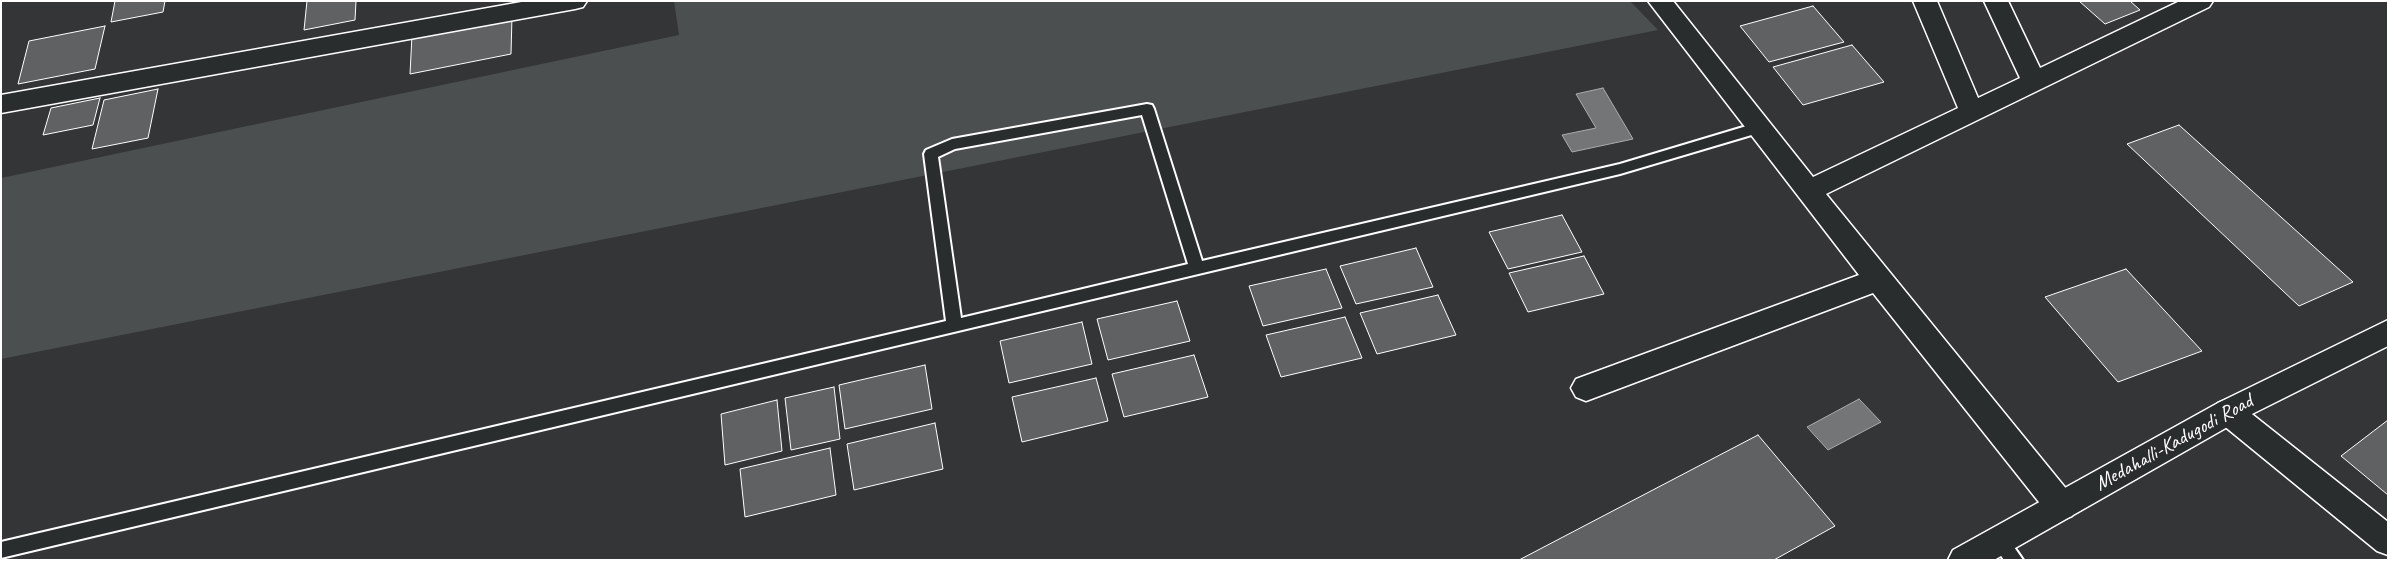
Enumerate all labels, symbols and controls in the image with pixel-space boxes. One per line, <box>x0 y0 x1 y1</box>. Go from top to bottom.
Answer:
street label: Medahalli-Kadugodi Road <box>2091 389 2257 497</box>

